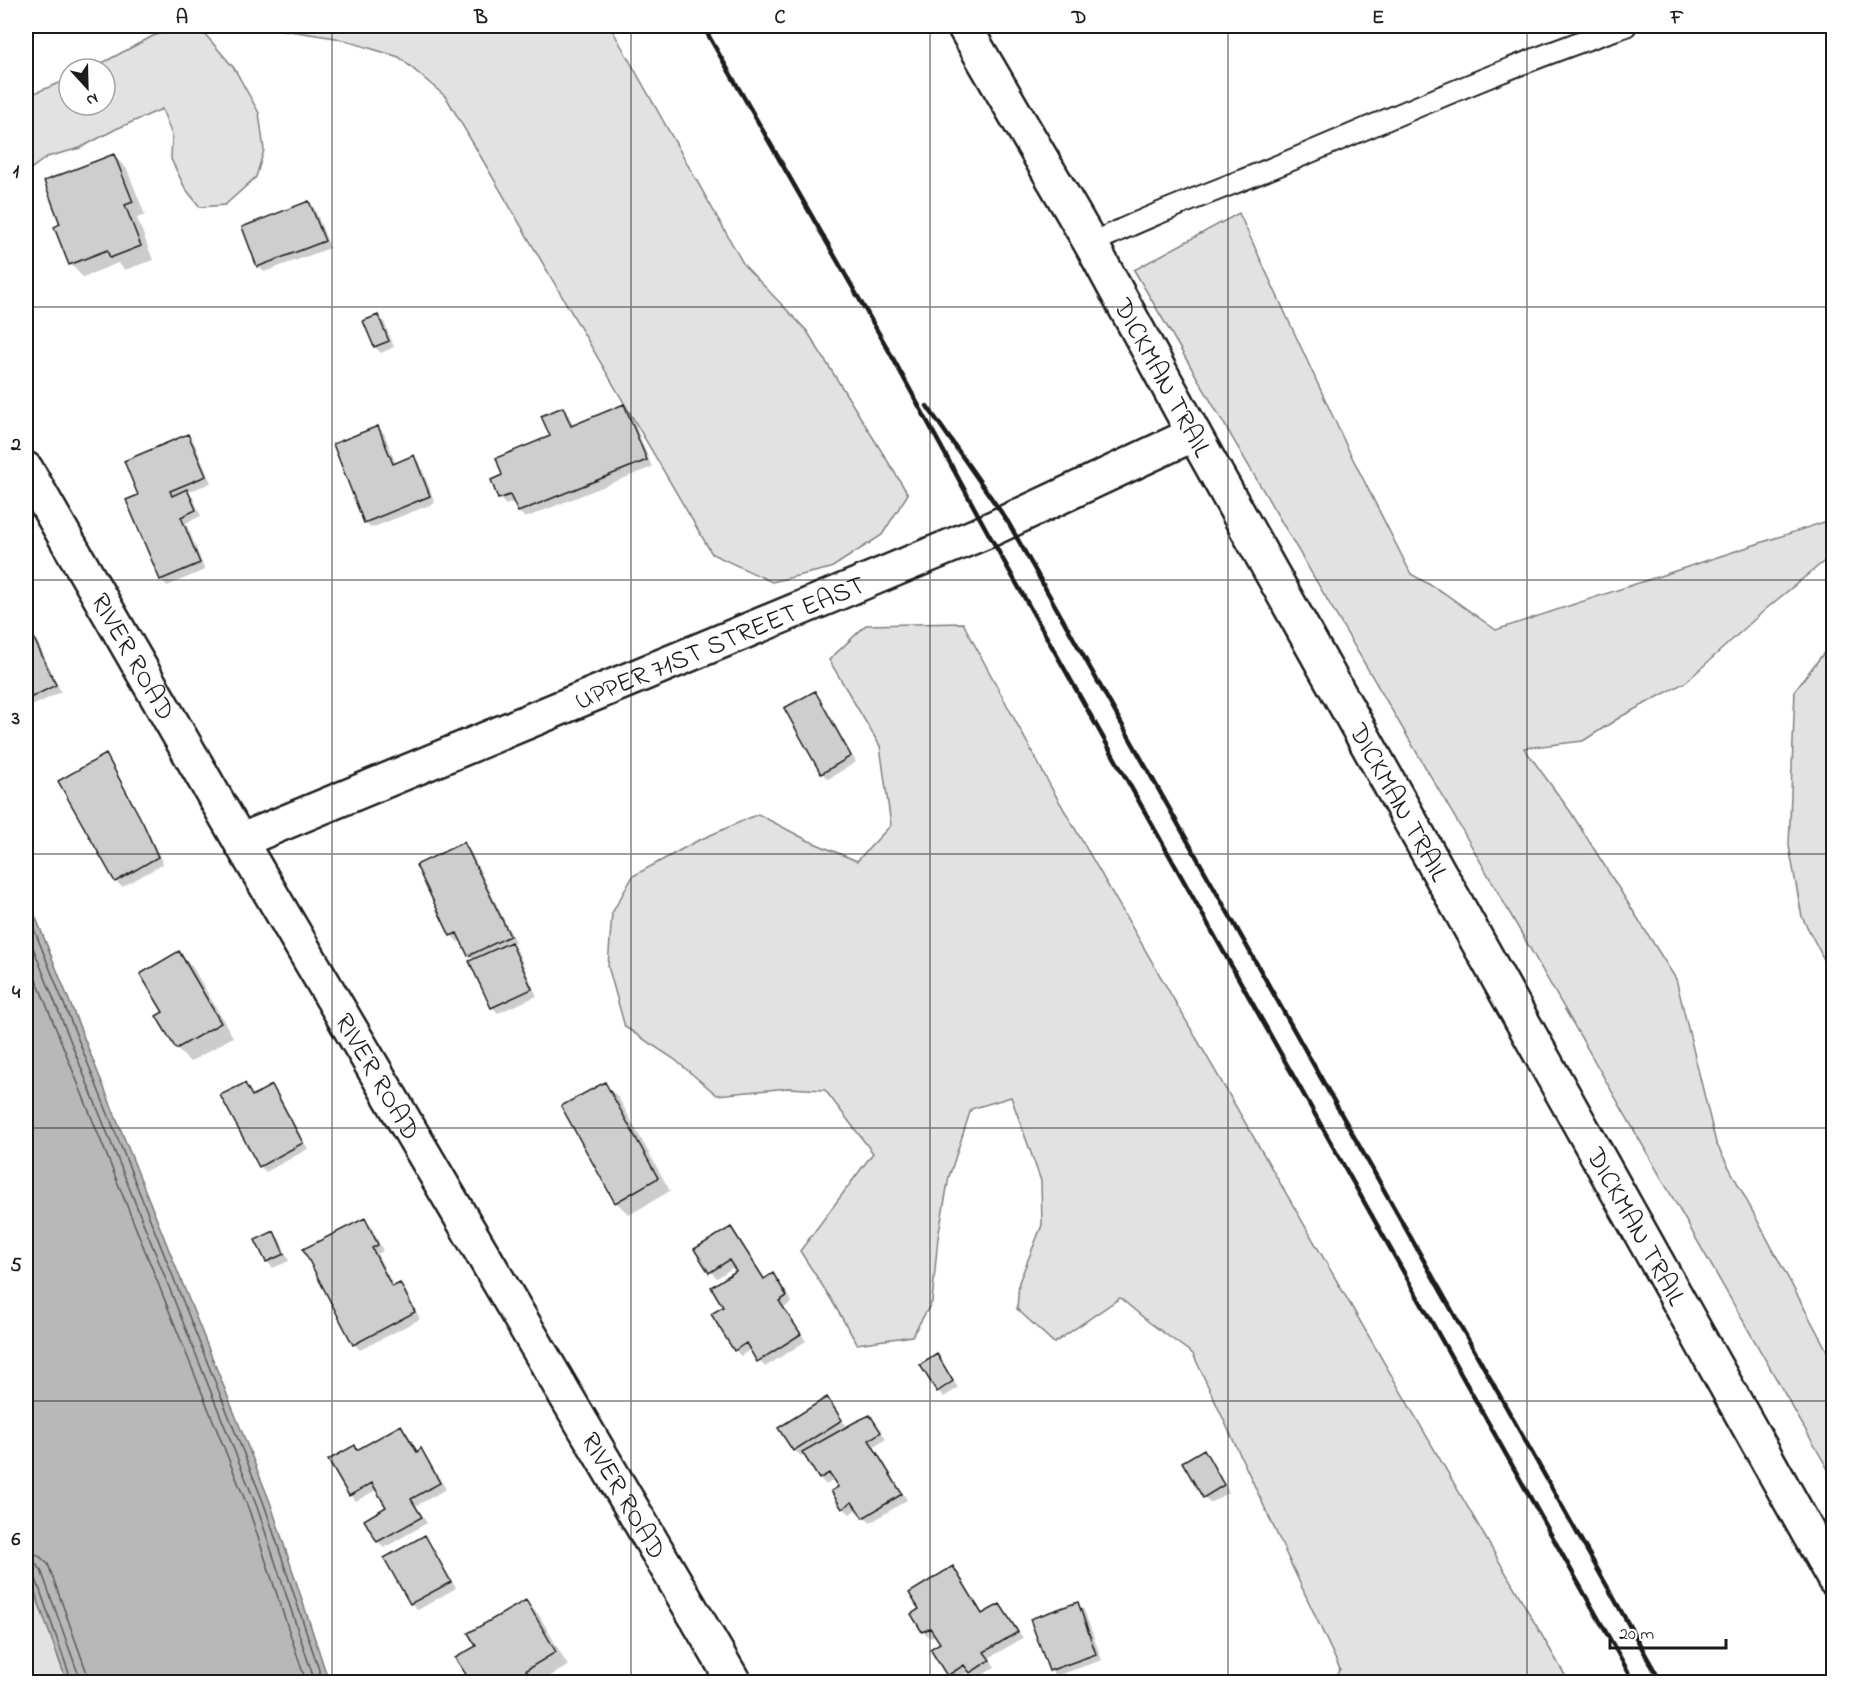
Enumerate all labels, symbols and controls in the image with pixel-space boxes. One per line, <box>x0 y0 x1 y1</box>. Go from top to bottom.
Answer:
text: A <box>176 4 188 33</box>
text: B <box>473 4 488 33</box>
text: C <box>775 4 786 33</box>
text: D <box>1071 4 1086 33</box>
text: E <box>1372 4 1384 33</box>
text: F <box>1670 4 1684 33</box>
north arrow <box>57 57 117 117</box>
text: N <box>82 86 101 112</box>
text: 1 <box>13 158 20 187</box>
street label: DICKMAN TRAIL <box>1102 291 1220 465</box>
text: 2 <box>10 431 21 460</box>
street label: UPPER 71ST STREET EAST <box>569 567 871 722</box>
street label: RIVER ROAD <box>79 586 184 729</box>
text: 3 <box>11 705 20 734</box>
street label: DICKMAN TRAIL <box>1337 716 1457 889</box>
text: 4 <box>12 979 21 1008</box>
street label: RIVER ROAD <box>323 1007 429 1148</box>
street label: DICKMAN TRAIL <box>1574 1140 1694 1314</box>
text: 5 <box>10 1252 22 1281</box>
street label: RIVER ROAD <box>570 1426 675 1567</box>
text: 6 <box>12 1526 21 1555</box>
scale bar <box>1610 1612 1726 1650</box>
text: 20 m <box>1619 1622 1654 1648</box>

